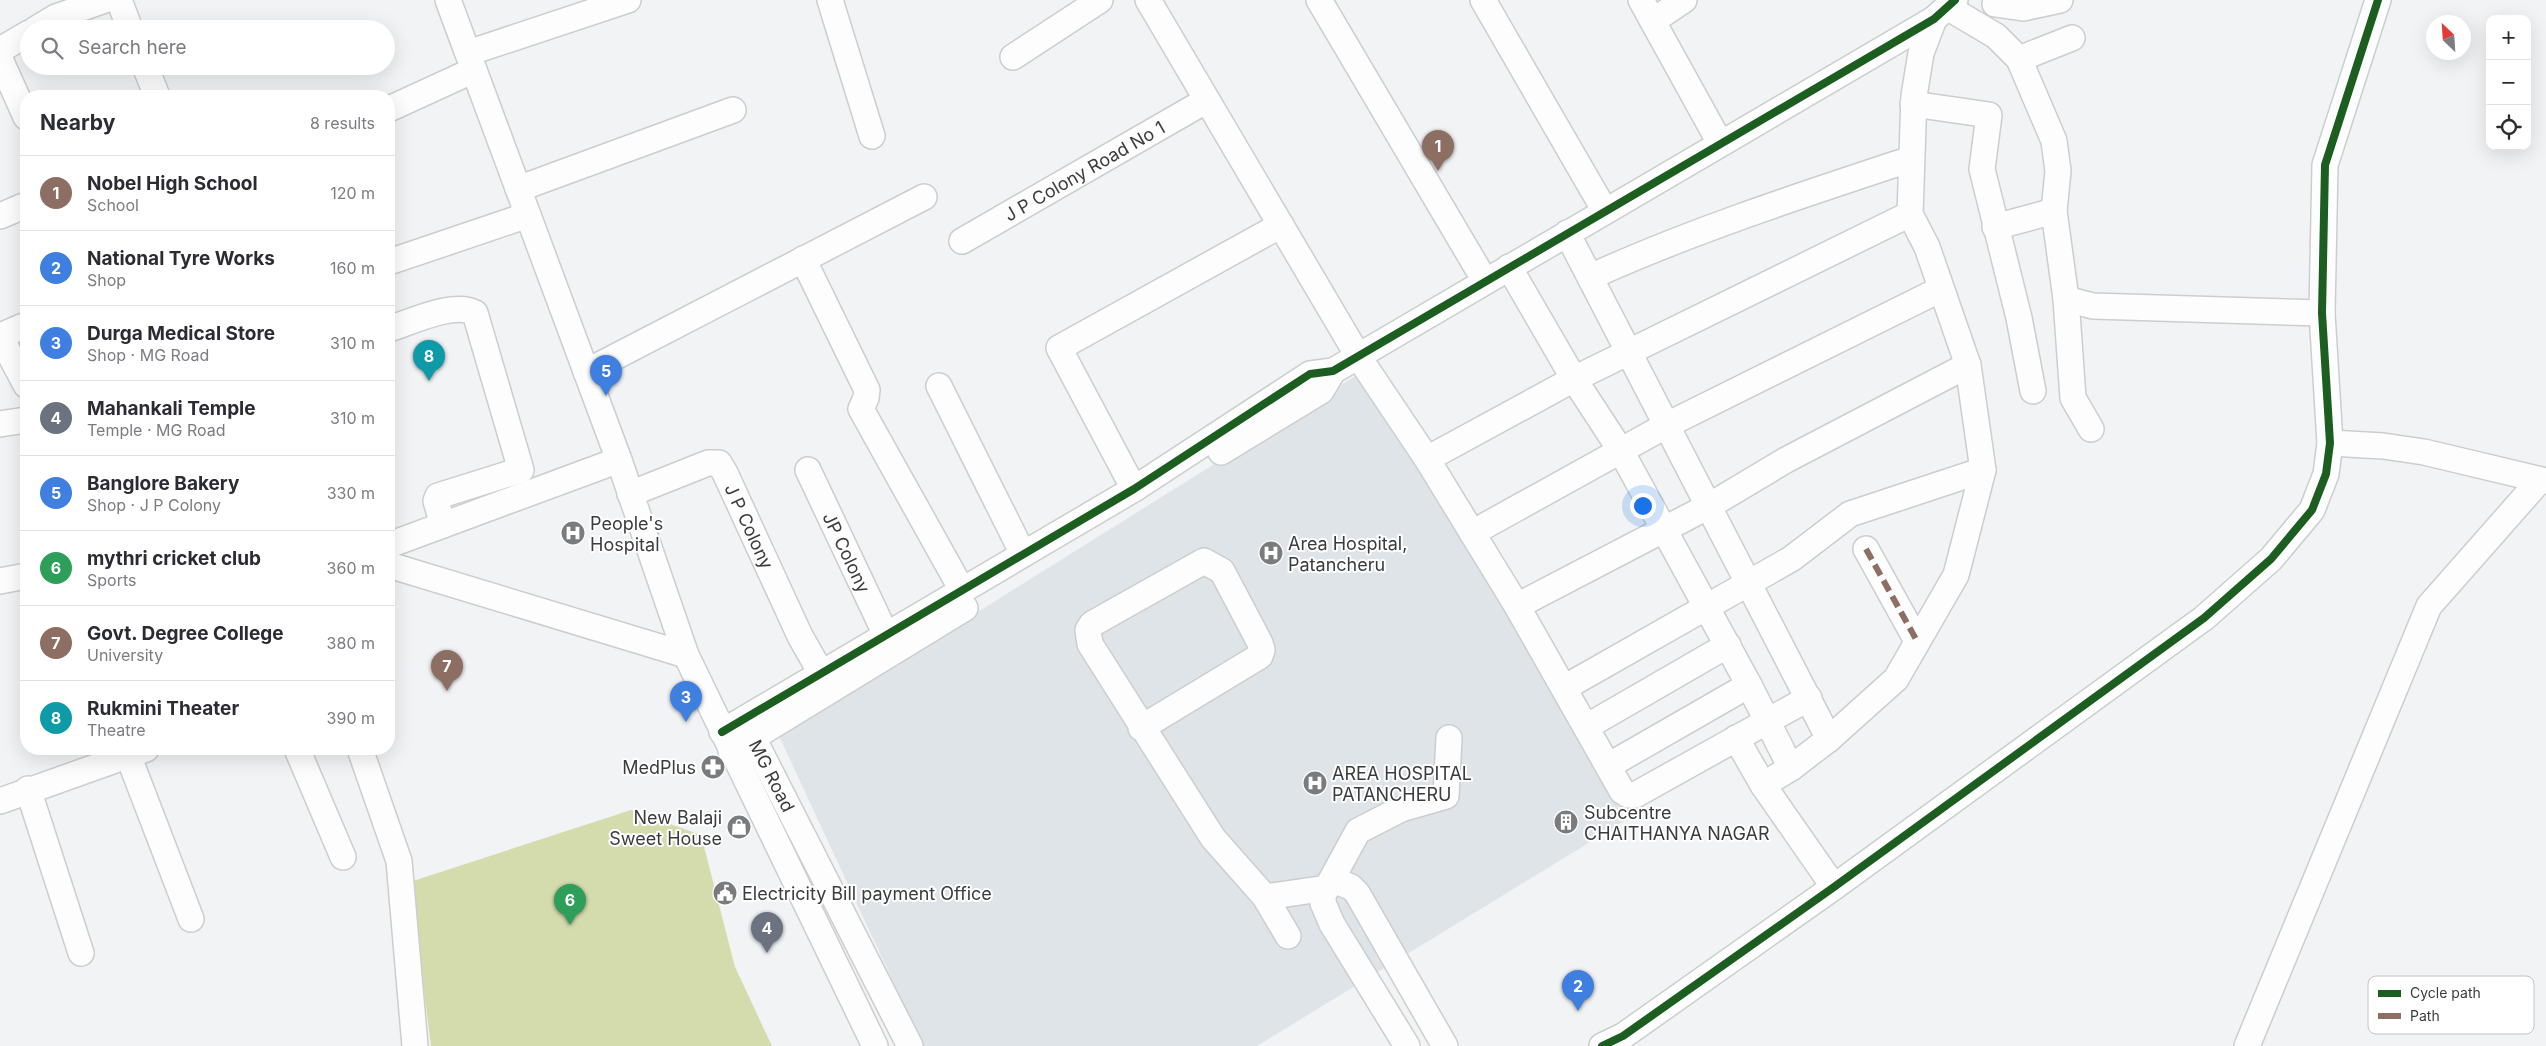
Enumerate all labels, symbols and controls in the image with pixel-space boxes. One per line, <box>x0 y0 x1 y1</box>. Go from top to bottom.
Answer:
north arrow <box>2426 15 2471 60</box>
map controls <box>2486 15 2531 150</box>
button: + <box>2486 15 2531 60</box>
search box <box>20 20 395 75</box>
icon: search <box>38 34 66 62</box>
text: Search here <box>78 36 187 59</box>
button: − <box>2486 60 2531 105</box>
button: locate <box>2486 105 2531 150</box>
text: Nearby <box>40 110 115 135</box>
text: 8 results <box>310 113 375 133</box>
street label: J P Colony Road No 1 <box>1000 116 1168 225</box>
pin: 1 <box>1422 130 1454 171</box>
text: Nobel High School <box>87 172 258 195</box>
text: 1 <box>53 183 59 203</box>
text: 120 m <box>330 183 375 203</box>
text: School <box>87 195 139 215</box>
text: National Tyre Works <box>87 247 275 270</box>
text: 2 <box>51 258 61 278</box>
text: 160 m <box>330 258 375 278</box>
text: Shop <box>87 270 126 290</box>
text: Durga Medical Store <box>87 322 275 345</box>
text: 3 <box>51 333 61 353</box>
text: 310 m <box>330 333 375 353</box>
pin: 8 <box>413 340 445 381</box>
text: Shop · MG Road <box>87 345 209 365</box>
pin: 5 <box>590 355 622 396</box>
text: Mahankali Temple <box>87 397 256 420</box>
text: 4 <box>51 408 61 428</box>
text: 310 m <box>330 408 375 428</box>
text: Temple · MG Road <box>87 420 226 440</box>
text: Banglore Bakery <box>87 472 239 495</box>
street label: J P Colony <box>721 480 778 572</box>
text: 5 <box>51 483 61 503</box>
text: 330 m <box>327 483 375 503</box>
your location <box>1630 493 1656 519</box>
text: Shop · J P Colony <box>87 495 221 515</box>
street label: JP Colony <box>819 509 875 596</box>
place label: People's Hospital <box>590 513 663 555</box>
hospital icon: People's Hospital <box>560 520 586 546</box>
place label: Area Hospital, Patancheru <box>1288 533 1407 575</box>
hospital icon: Area Hospital, Patancheru <box>1258 540 1284 566</box>
text: mythri cricket club <box>87 547 261 570</box>
text: 6 <box>51 558 61 578</box>
text: 360 m <box>327 558 375 578</box>
text: Sports <box>87 570 136 590</box>
text: Govt. Degree College <box>87 622 284 645</box>
text: 7 <box>51 633 61 653</box>
text: 380 m <box>327 633 375 653</box>
text: University <box>87 645 163 665</box>
pin: 7 <box>431 650 463 691</box>
pin: 3 <box>670 681 702 722</box>
text: Rukmini Theater <box>87 697 239 720</box>
text: 8 <box>51 708 61 728</box>
text: 390 m <box>327 708 375 728</box>
text: Theatre <box>87 720 146 740</box>
street label: MG Road <box>745 736 799 815</box>
pharmacy icon: MedPlus <box>700 754 726 780</box>
place label: MedPlus <box>622 757 696 778</box>
place label: AREA HOSPITAL PATANCHERU <box>1332 763 1472 805</box>
hospital icon: AREA HOSPITAL PATANCHERU <box>1302 770 1328 796</box>
place label: Subcentre CHAITHANYA NAGAR <box>1584 802 1770 844</box>
place label: New Balaji Sweet House <box>609 807 722 849</box>
building icon: Subcentre CHAITHANYA NAGAR <box>1553 809 1579 835</box>
shop icon: New Balaji Sweet House <box>726 814 752 840</box>
public building icon: Electricity Bill payment Office <box>712 880 738 906</box>
place label: Electricity Bill payment Office <box>742 883 992 904</box>
pin: 6 <box>554 884 586 925</box>
pin: 4 <box>751 912 783 953</box>
pin: 2 <box>1562 970 1594 1011</box>
legend <box>2368 976 2534 1034</box>
text: Cycle path <box>2410 984 2481 1001</box>
text: Path <box>2410 1007 2440 1024</box>

